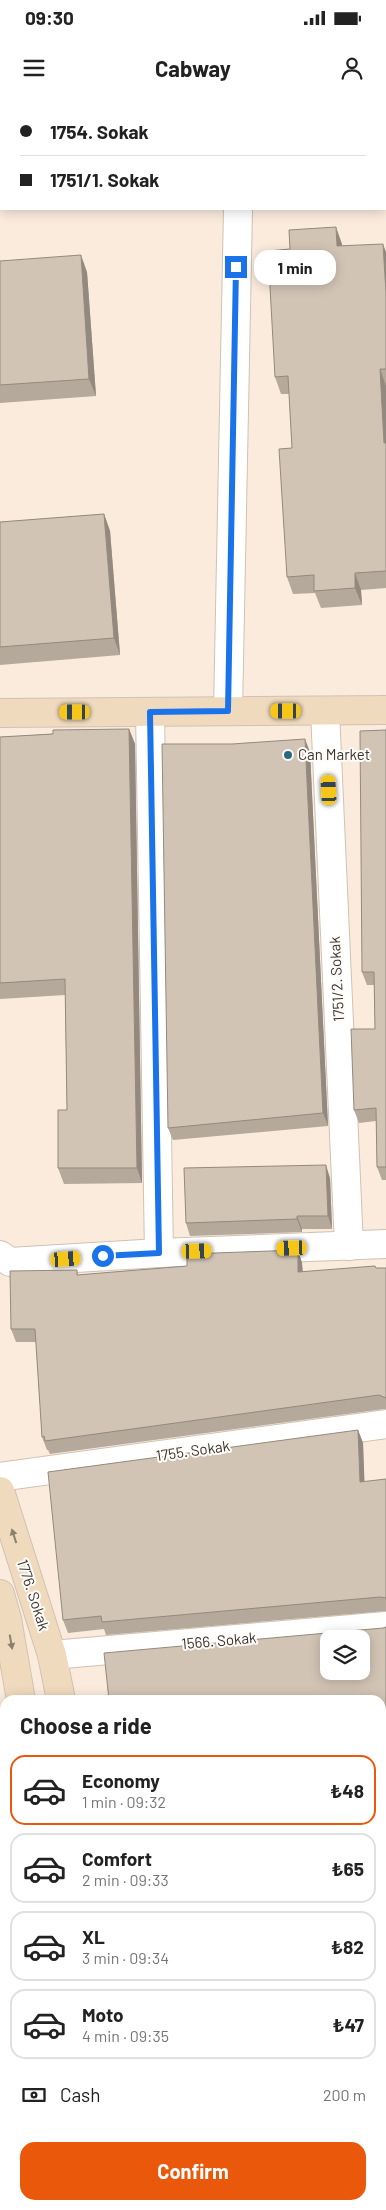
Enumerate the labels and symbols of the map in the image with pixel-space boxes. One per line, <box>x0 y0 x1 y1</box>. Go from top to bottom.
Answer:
callout: 1 min <box>254 250 336 284</box>
route end <box>225 256 247 278</box>
car <box>271 704 301 719</box>
car <box>60 705 90 720</box>
place label: Can Market <box>298 745 370 763</box>
marker: Can Market <box>282 749 294 761</box>
car <box>320 775 337 805</box>
street label: 1751/2. Sokak <box>325 935 347 1022</box>
car <box>276 1240 307 1256</box>
car <box>181 1243 212 1259</box>
route start <box>92 1245 114 1267</box>
car <box>50 1250 81 1268</box>
street label: 1755. Sokak <box>155 1436 231 1464</box>
one-way arrow <box>10 1528 17 1543</box>
street label: 1776. Sokak <box>14 1557 54 1633</box>
street label: 1566. Sokak <box>181 1628 258 1652</box>
one-way arrow <box>7 1634 15 1650</box>

